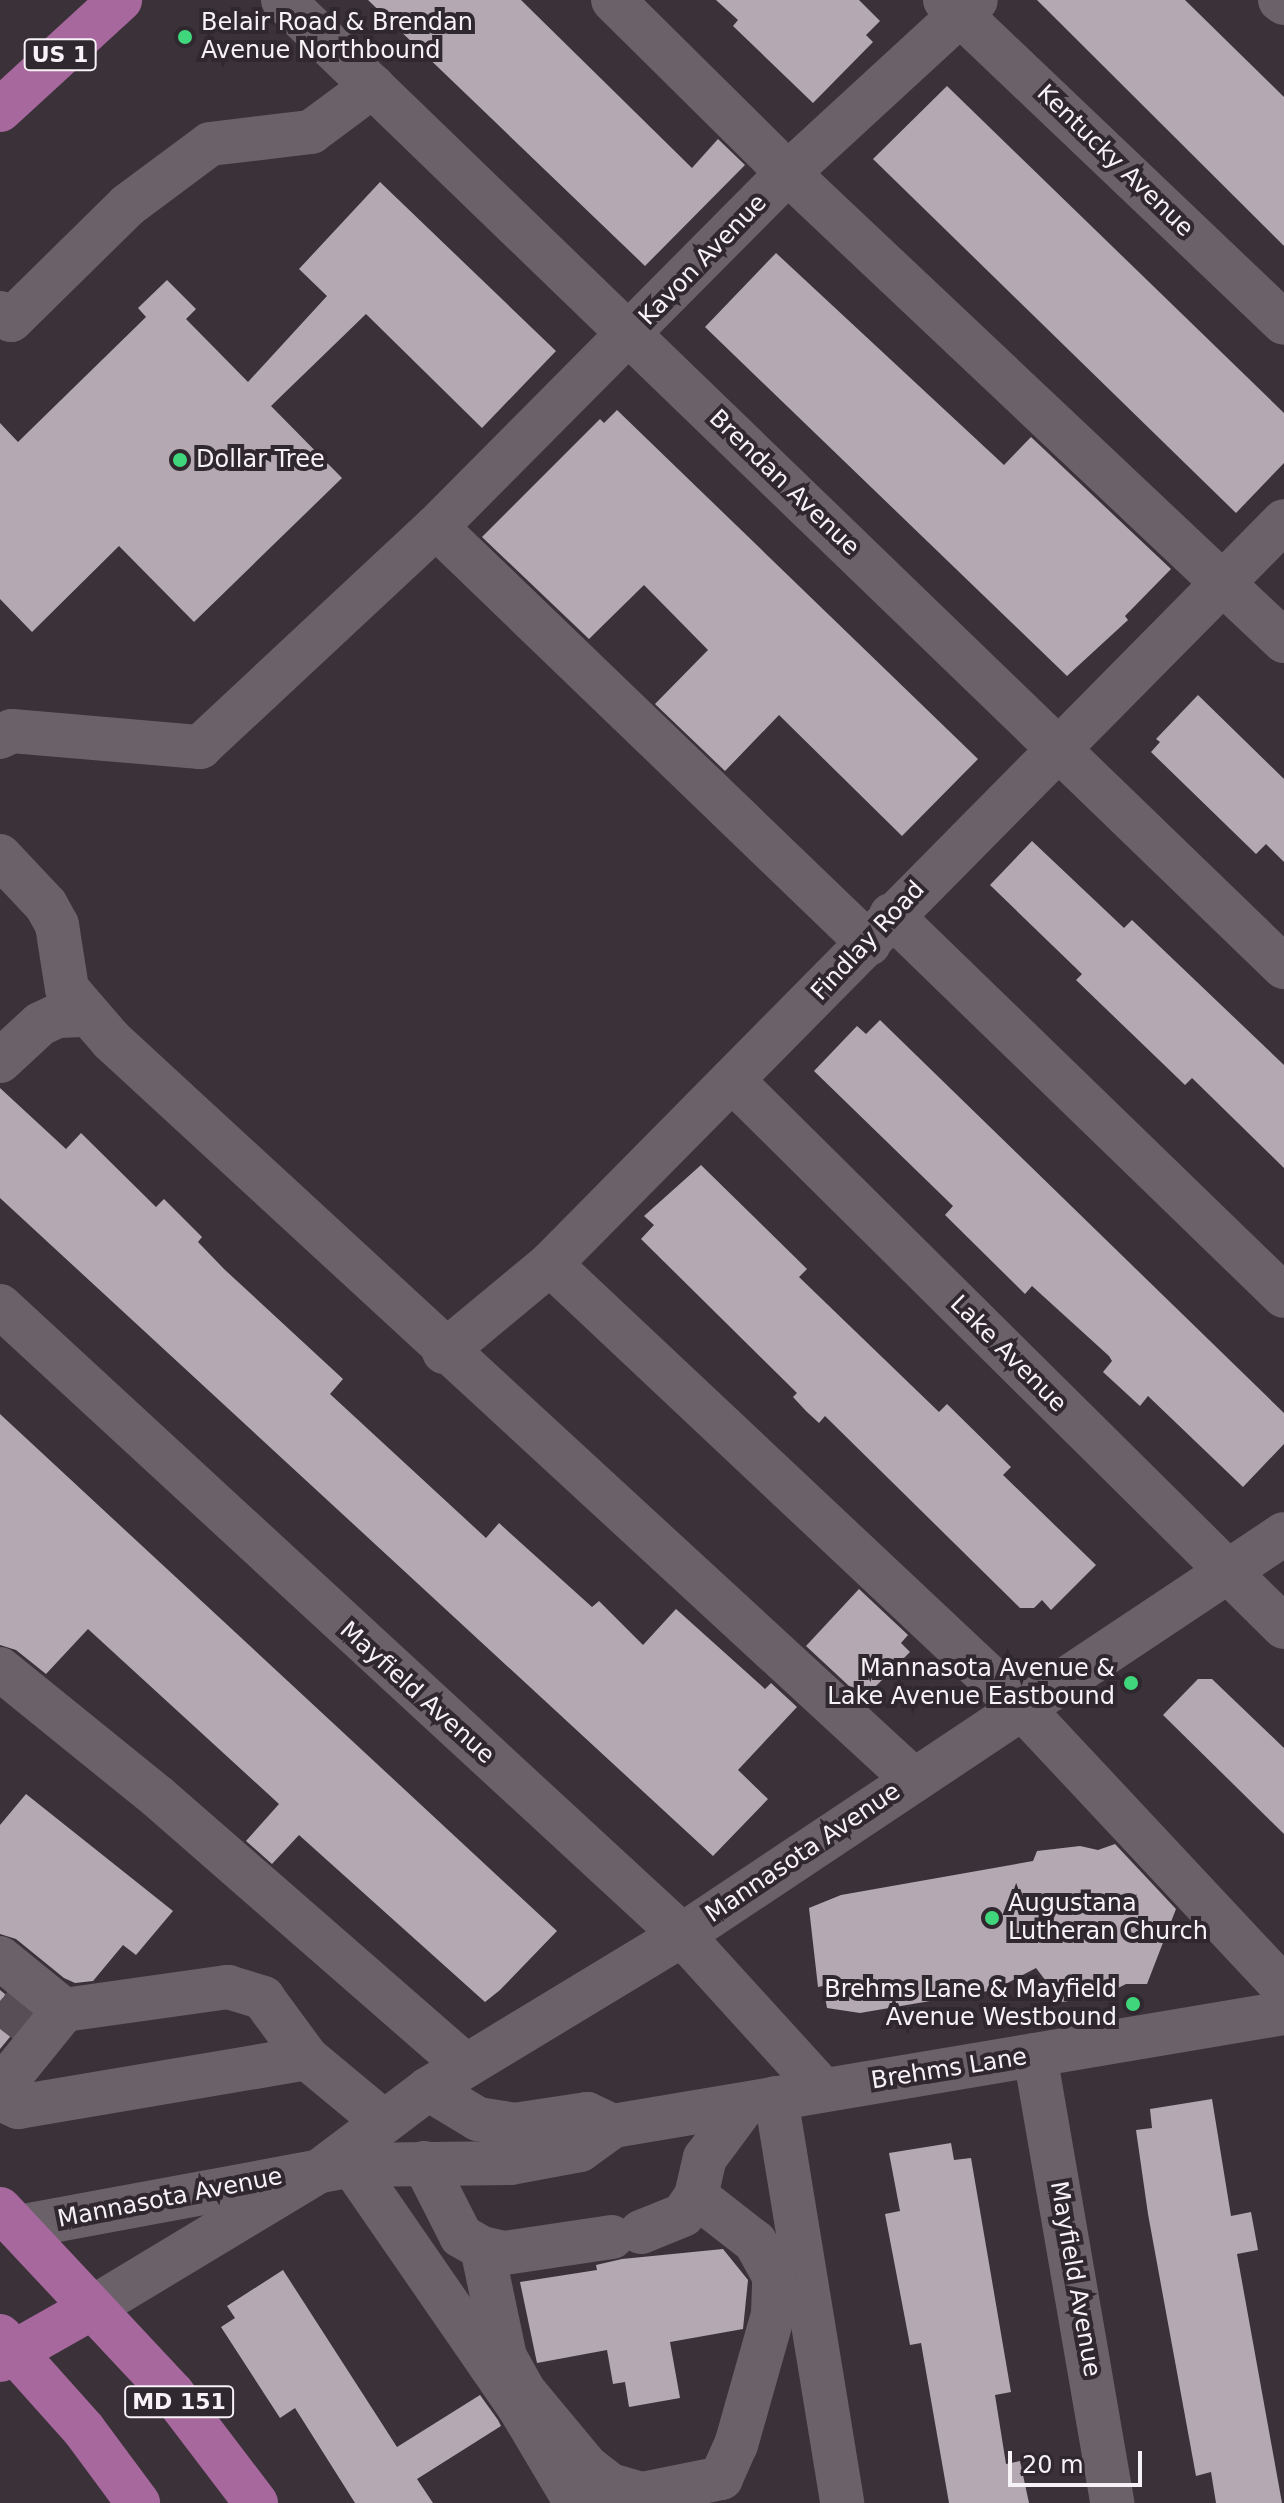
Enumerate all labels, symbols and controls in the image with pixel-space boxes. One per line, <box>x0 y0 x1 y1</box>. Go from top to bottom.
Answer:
place label: Belair Road & Brendan Avenue Northbound <box>201 9 473 65</box>
marker: Belair Road & Brendan Avenue Northbound <box>176 28 194 46</box>
road number: US 1 <box>22 37 98 73</box>
street label: Kentucky Avenue <box>1031 79 1199 243</box>
street label: Kavon Avenue <box>633 189 773 331</box>
street label: Brendan Avenue <box>703 404 865 562</box>
place label: Dollar Tree <box>196 446 325 474</box>
marker: Dollar Tree <box>171 451 189 469</box>
street label: Findlay Road <box>805 875 931 1007</box>
street label: Lake Avenue <box>944 1290 1072 1418</box>
street label: Mayfield Avenue <box>334 1616 500 1770</box>
place label: Mannasota Avenue & Lake Avenue Eastbound <box>827 1655 1115 1711</box>
marker: Mannasota Avenue & Lake Avenue Eastbound <box>1122 1674 1140 1692</box>
street label: Mannasota Avenue <box>700 1777 906 1929</box>
place label: Augustana Lutheran Church <box>1008 1890 1208 1946</box>
marker: Augustana Lutheran Church <box>983 1909 1001 1927</box>
place label: Brehms Lane & Mayfield Avenue Westbound <box>824 1976 1117 2032</box>
marker: Brehms Lane & Mayfield Avenue Westbound <box>1124 1995 1142 2013</box>
street label: Brehms Lane <box>869 2042 1029 2096</box>
street label: Mannasota Avenue <box>55 2162 285 2234</box>
street label: Mayfield Avenue <box>1044 2179 1106 2379</box>
road number: MD 151 <box>123 2384 235 2420</box>
scale bar <box>1012 2435 1146 2485</box>
text: 20 m <box>1022 2451 1084 2479</box>

